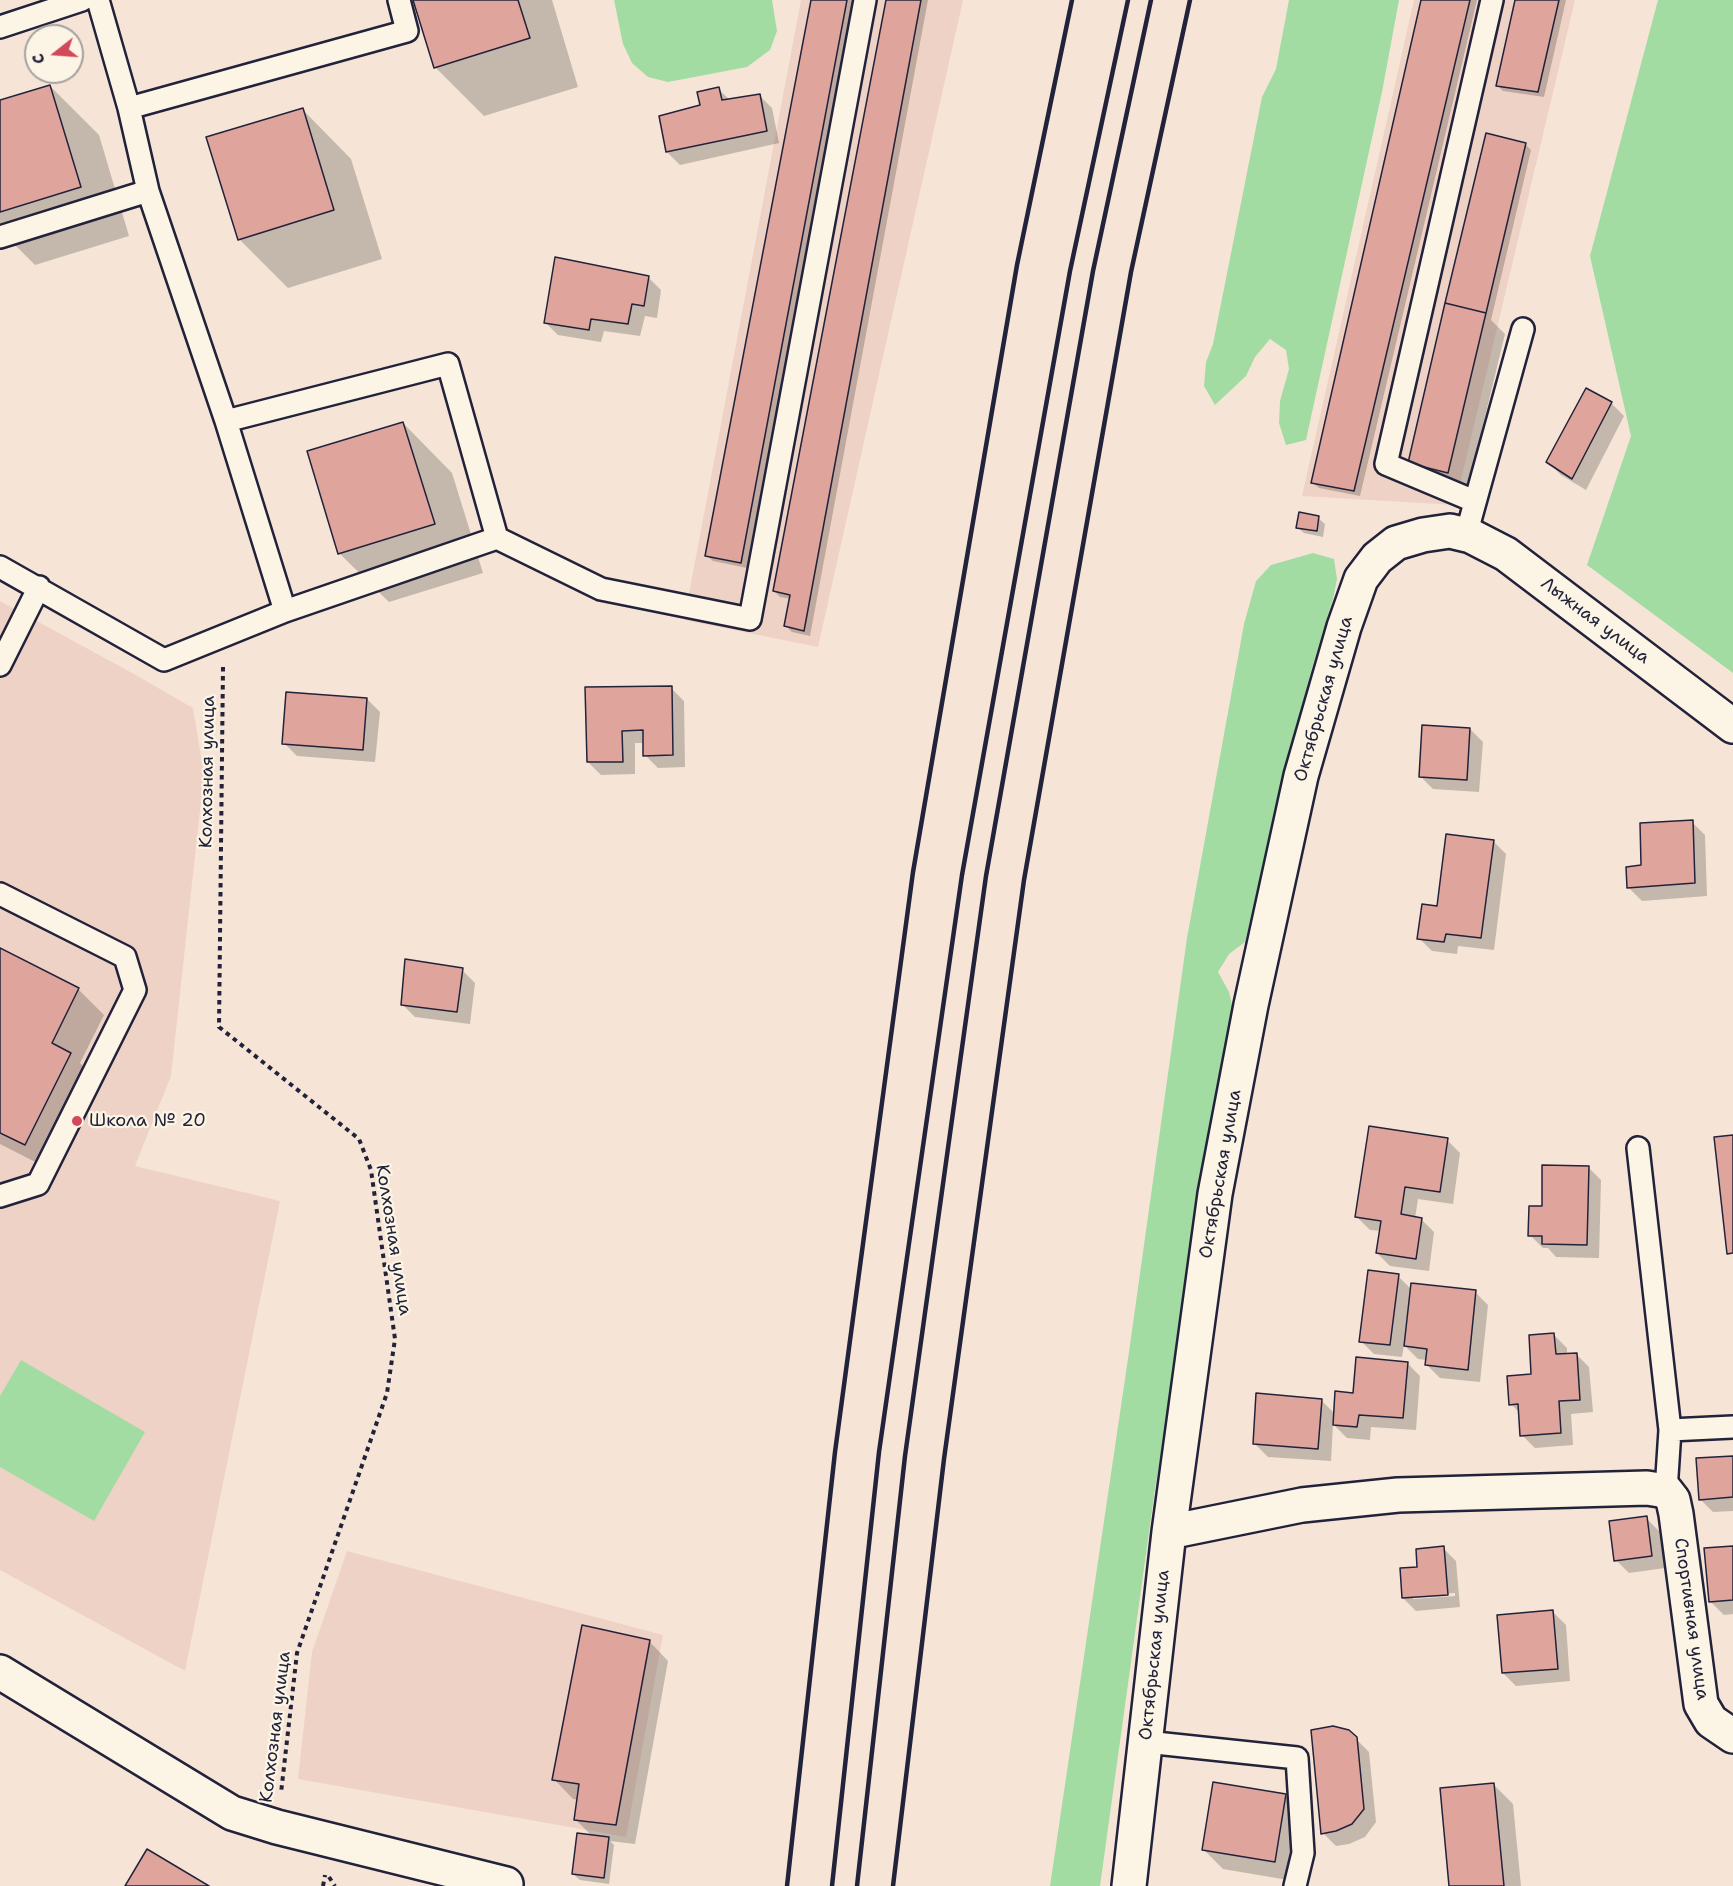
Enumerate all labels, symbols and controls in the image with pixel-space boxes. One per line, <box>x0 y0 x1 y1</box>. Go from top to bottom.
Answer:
north arrow <box>24 24 84 84</box>
text: С <box>27 51 50 67</box>
street label: Лыжная улица <box>1536 573 1654 669</box>
street label: Октябрьская улица <box>1290 614 1358 784</box>
street label: Колхозная улица <box>196 696 220 848</box>
street label: Октябрьская улица <box>1195 1088 1247 1260</box>
place label: Школа № 20 <box>89 1110 206 1132</box>
marker: Школа № 20 <box>70 1114 84 1128</box>
street label: Колхозная улица <box>370 1163 416 1317</box>
street label: Спортивная улица <box>1669 1536 1713 1702</box>
street label: Октябрьская улица <box>1135 1569 1175 1741</box>
street label: Колхозная улица <box>256 1650 296 1804</box>

